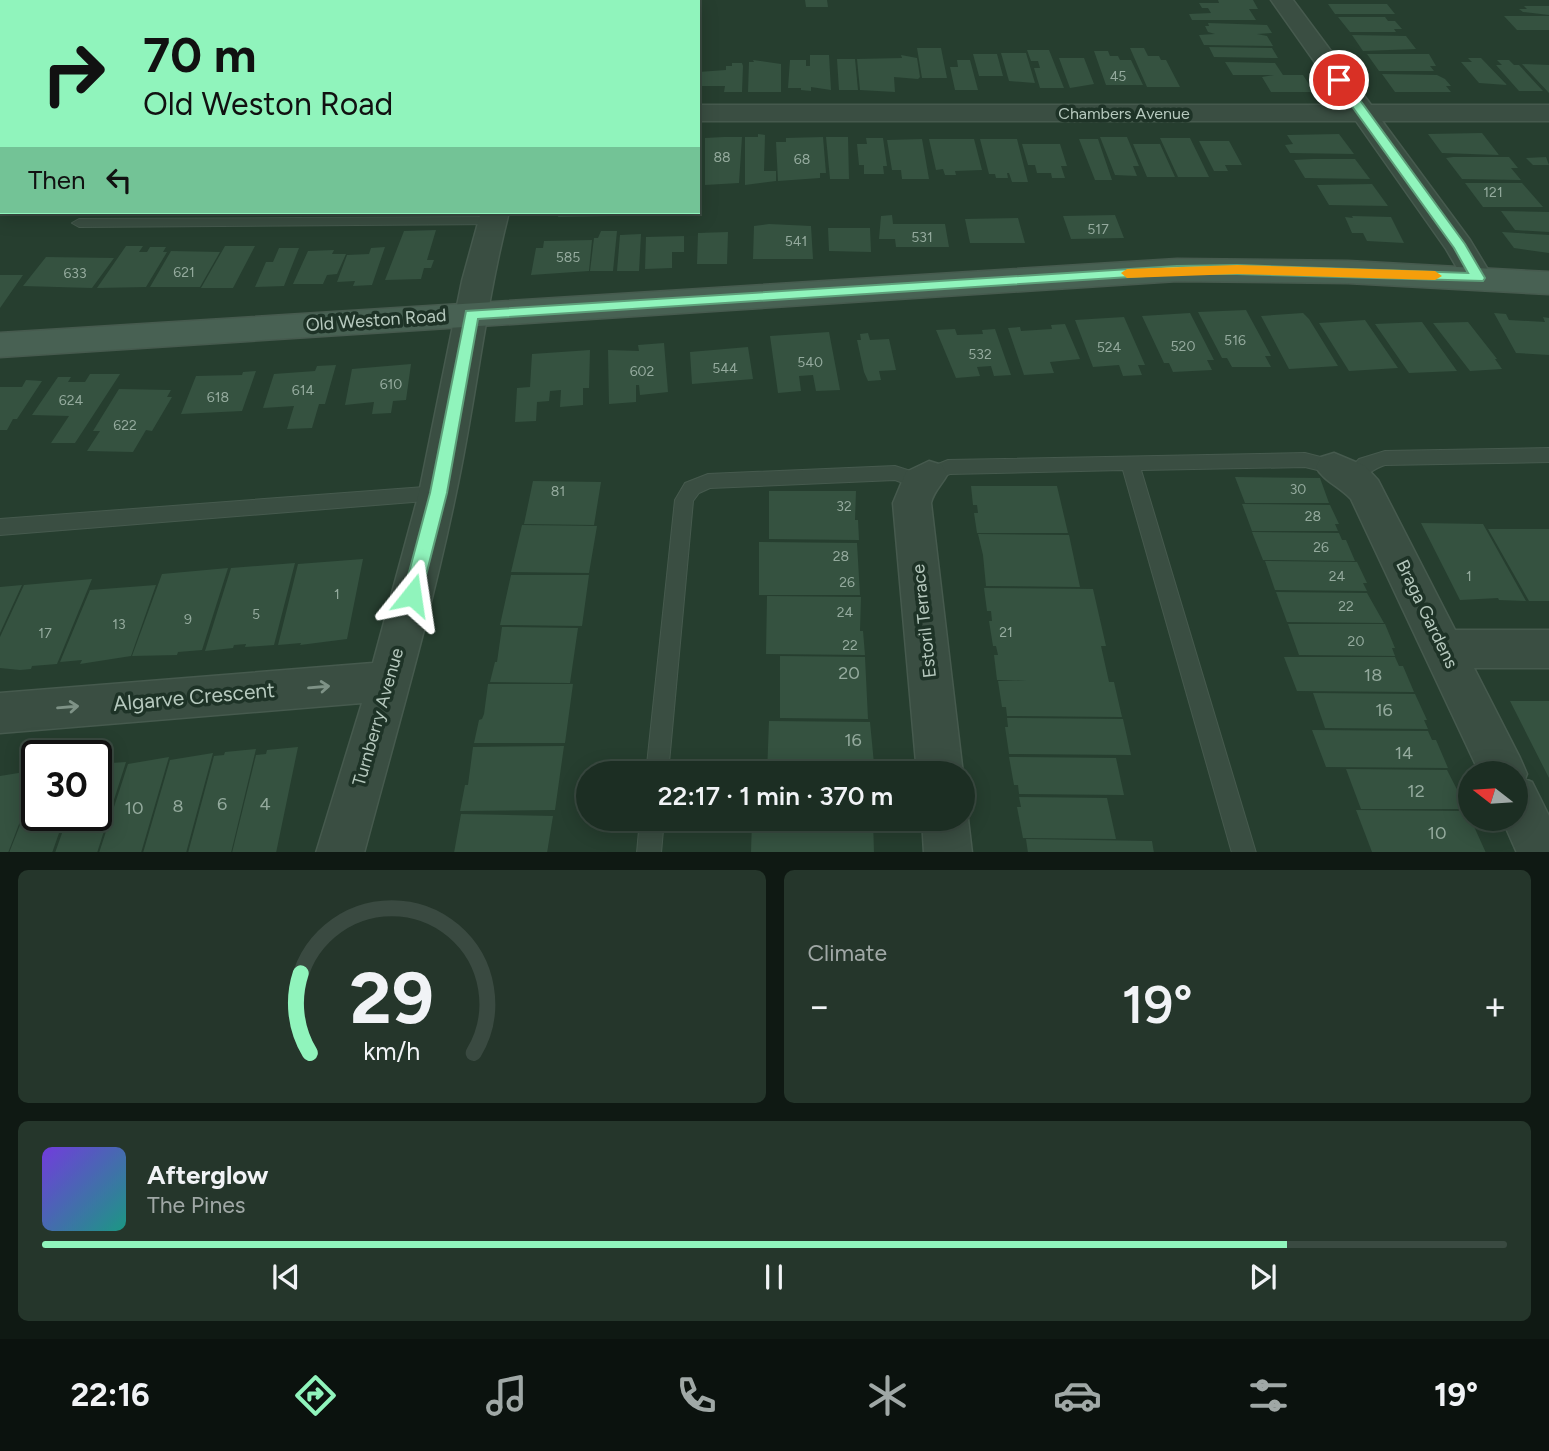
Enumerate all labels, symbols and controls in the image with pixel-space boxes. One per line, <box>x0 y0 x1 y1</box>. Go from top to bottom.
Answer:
text: 70 m <box>143 25 256 84</box>
icon: right <box>28 28 119 119</box>
pin <box>1309 50 1369 110</box>
icon: arrive <box>1320 61 1358 99</box>
house number: 45 <box>1110 68 1126 85</box>
text: Old Weston Road <box>143 85 393 123</box>
street label: Chambers Avenue <box>1058 104 1190 123</box>
house number: 88 <box>713 149 731 166</box>
house number: 68 <box>794 151 810 168</box>
icon: left <box>100 161 138 199</box>
text: Then <box>28 164 86 196</box>
house number: 121 <box>1483 184 1503 201</box>
house number: 517 <box>1087 221 1109 238</box>
house number: 531 <box>911 229 933 246</box>
house number: 541 <box>785 233 807 250</box>
house number: 585 <box>556 249 580 266</box>
house number: 621 <box>173 264 195 281</box>
house number: 633 <box>63 265 87 282</box>
street label: Old Weston Road <box>305 304 447 336</box>
house number: 516 <box>1224 332 1246 349</box>
house number: 520 <box>1171 338 1195 355</box>
house number: 524 <box>1097 339 1122 356</box>
house number: 532 <box>968 346 992 363</box>
house number: 540 <box>797 354 823 371</box>
house number: 544 <box>712 360 738 377</box>
house number: 602 <box>630 363 654 380</box>
house number: 610 <box>380 376 402 393</box>
house number: 614 <box>292 382 315 399</box>
house number: 618 <box>207 389 229 406</box>
house number: 624 <box>59 392 84 409</box>
house number: 622 <box>113 417 137 434</box>
house number: 30 <box>1290 481 1306 498</box>
house number: 81 <box>551 483 565 500</box>
house number: 32 <box>836 498 852 515</box>
house number: 28 <box>1305 508 1321 525</box>
house number: 26 <box>1313 539 1329 556</box>
house number: 28 <box>833 548 849 565</box>
street label: Braga Gardens <box>1391 556 1463 672</box>
position arrow <box>375 558 449 632</box>
street label: Estoril Terrace <box>907 563 941 679</box>
house number: 24 <box>1329 568 1346 585</box>
house number: 1 <box>1466 568 1472 585</box>
house number: 26 <box>839 574 855 591</box>
house number: 1 <box>334 586 340 603</box>
house number: 22 <box>1338 598 1354 615</box>
house number: 24 <box>837 604 854 621</box>
house number: 5 <box>252 606 260 623</box>
house number: 9 <box>184 611 192 628</box>
house number: 13 <box>112 616 126 633</box>
house number: 21 <box>999 624 1013 641</box>
house number: 17 <box>38 625 52 642</box>
house number: 20 <box>1348 633 1364 650</box>
house number: 22 <box>842 637 858 654</box>
street label: Turnberry Avenue <box>348 645 408 789</box>
house number: 20 <box>838 662 860 684</box>
house number: 18 <box>1364 664 1382 686</box>
street label: Algarve Crescent <box>112 677 276 716</box>
one-way arrow <box>307 680 330 693</box>
house number: 16 <box>1375 699 1393 721</box>
one-way arrow <box>56 700 79 713</box>
house number: 16 <box>844 729 862 751</box>
speed limit sign: 30 <box>21 740 112 831</box>
house number: 14 <box>1395 742 1413 764</box>
north arrow <box>1458 761 1528 831</box>
map controls <box>1458 761 1528 831</box>
text: 22:17 · 1 min · 370 m <box>658 780 893 812</box>
house number: 12 <box>1407 780 1425 802</box>
house number: 6 <box>217 793 227 815</box>
house number: 4 <box>259 793 271 815</box>
house number: 8 <box>172 795 184 817</box>
house number: 10 <box>125 797 143 819</box>
house number: 10 <box>1428 822 1446 844</box>
text: Climate <box>808 939 887 967</box>
text: 29 <box>350 954 434 1041</box>
text: 19° <box>1122 974 1193 1036</box>
text: − <box>808 983 831 1029</box>
text: + <box>1483 983 1507 1029</box>
text: km/h <box>363 1035 420 1065</box>
text: Afterglow <box>147 1159 269 1191</box>
text: The Pines <box>147 1191 246 1219</box>
icon: previous <box>267 1258 305 1296</box>
icon: pause <box>755 1258 793 1296</box>
icon: next <box>1244 1258 1282 1296</box>
icon: directions <box>291 1371 340 1420</box>
icon: music <box>482 1371 531 1420</box>
icon: phone <box>672 1371 721 1420</box>
icon: climate <box>863 1371 912 1420</box>
icon: car <box>1053 1371 1102 1420</box>
icon: filters <box>1244 1371 1293 1420</box>
text: 22:16 <box>71 1376 150 1414</box>
text: 19° <box>1434 1376 1478 1414</box>

